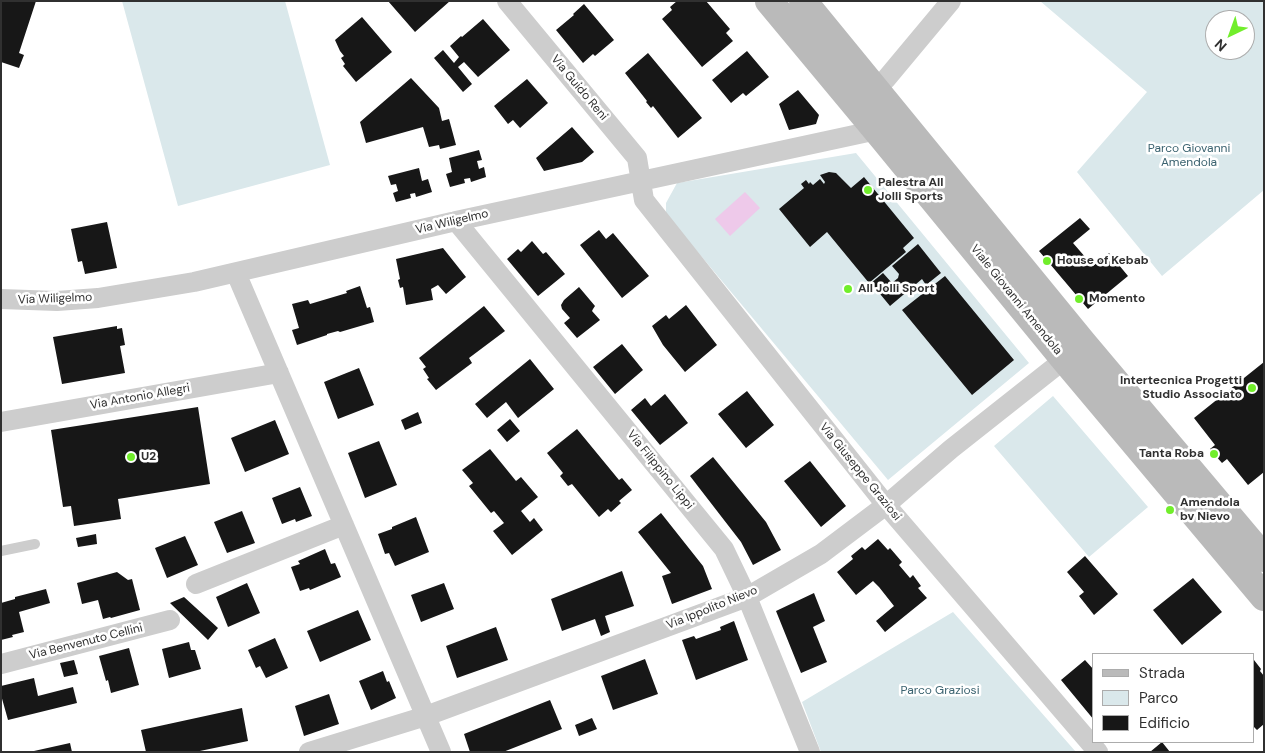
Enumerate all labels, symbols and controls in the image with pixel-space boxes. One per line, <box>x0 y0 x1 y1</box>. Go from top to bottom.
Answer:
north arrow <box>1205 10 1255 60</box>
text: N <box>1211 35 1230 56</box>
street label: Via Guido Reni <box>548 52 610 124</box>
park label: Parco Giovanni Amendola <box>1148 142 1230 170</box>
place label: Palestra All Jolli Sports <box>878 176 944 204</box>
marker: Palestra All Jolli Sports <box>862 184 874 196</box>
street label: Via Wiligelmo <box>414 207 490 237</box>
street label: Viale Giovanni Amendola <box>967 242 1065 358</box>
place label: House of Kebab <box>1057 254 1149 268</box>
marker: House of Kebab <box>1041 255 1053 267</box>
place label: All Jolli Sport <box>858 282 935 296</box>
marker: All Jolli Sport <box>842 283 854 295</box>
street label: Via Wiligelmo <box>18 291 92 307</box>
place label: Momento <box>1089 292 1145 306</box>
marker: Momento <box>1073 293 1085 305</box>
place label: Intertecnica Progetti Studio Associato <box>1120 374 1242 402</box>
street label: Via Antonio Allegri <box>89 381 191 413</box>
marker: Intertecnica Progetti Studio Associato <box>1246 382 1258 394</box>
street label: Via Giuseppe Graziosi <box>816 420 904 524</box>
street label: Via Filippino Lippi <box>624 428 696 512</box>
place label: Tanta Roba <box>1139 447 1204 461</box>
marker: Tanta Roba <box>1208 448 1220 460</box>
place label: U2 <box>141 450 156 464</box>
marker: U2 <box>125 451 137 463</box>
place label: Amendola bv Nievo <box>1180 496 1240 524</box>
marker: Amendola bv Nievo <box>1164 504 1176 516</box>
street label: Via Ippolito Nievo <box>664 583 760 633</box>
street label: Via Benvenuto Cellini <box>28 621 144 663</box>
legend <box>1092 653 1255 743</box>
text: Strada <box>1139 663 1185 683</box>
park label: Parco Graziosi <box>900 684 980 698</box>
text: Parco <box>1139 688 1178 708</box>
text: Edificio <box>1139 713 1190 733</box>

